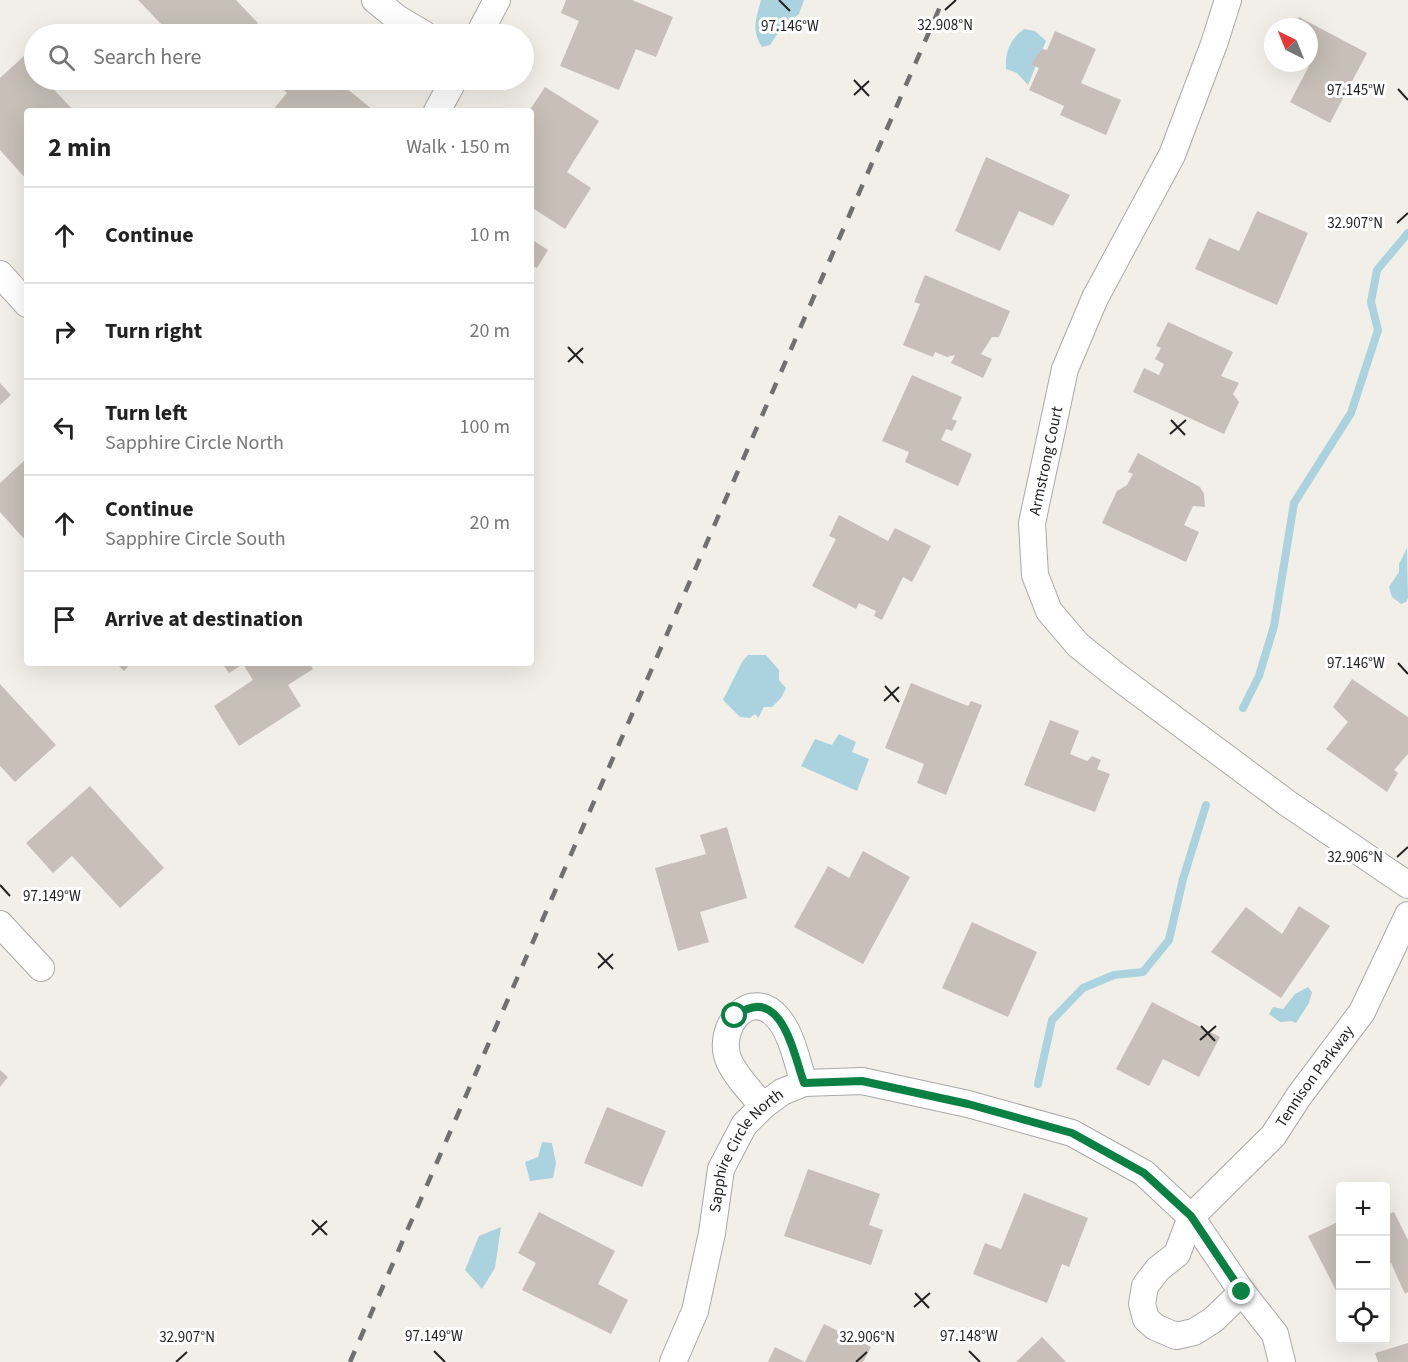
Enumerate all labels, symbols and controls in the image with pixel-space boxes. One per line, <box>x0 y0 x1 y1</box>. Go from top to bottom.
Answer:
text: 32.908°N <box>917 15 973 36</box>
text: 97.146°W <box>761 16 819 37</box>
north arrow <box>1264 18 1318 72</box>
search box <box>24 24 534 90</box>
icon: search <box>45 41 78 74</box>
text: Search here <box>93 41 201 73</box>
text: 97.145°W <box>1327 80 1385 101</box>
text: 2 min <box>48 129 111 166</box>
text: Walk · 150 m <box>406 133 510 161</box>
text: 32.907°N <box>1327 213 1383 234</box>
icon: ahead <box>48 219 81 252</box>
text: Continue <box>105 219 194 251</box>
text: 10 m <box>470 221 510 249</box>
icon: right <box>48 315 81 348</box>
text: Turn right <box>105 315 202 347</box>
text: 20 m <box>470 317 510 345</box>
text: Turn left <box>105 397 187 429</box>
street label: Armstrong Court <box>1024 404 1068 518</box>
icon: left <box>48 411 81 444</box>
text: 100 m <box>460 413 510 441</box>
text: Sapphire Circle North <box>105 429 284 457</box>
text: Continue <box>105 493 194 525</box>
icon: ahead <box>48 507 81 540</box>
text: 20 m <box>470 509 510 537</box>
text: Sapphire Circle South <box>105 525 286 553</box>
icon: arrive <box>48 603 81 636</box>
text: Arrive at destination <box>105 603 303 635</box>
text: 97.146°W <box>1327 653 1385 674</box>
text: 32.906°N <box>1327 847 1383 868</box>
text: 97.149°W <box>23 886 81 907</box>
route start <box>721 1002 747 1028</box>
street label: Tennison Parkway <box>1270 1021 1359 1132</box>
street label: Sapphire Circle North <box>704 1083 788 1214</box>
map controls <box>1336 1182 1390 1344</box>
button: + <box>1336 1182 1390 1236</box>
button: − <box>1336 1236 1390 1290</box>
route end <box>1228 1278 1254 1304</box>
button: locate <box>1336 1290 1390 1344</box>
text: 97.149°W <box>405 1326 463 1347</box>
text: 97.148°W <box>940 1326 998 1347</box>
text: 32.907°N <box>159 1327 215 1348</box>
text: 32.906°N <box>839 1327 895 1348</box>

